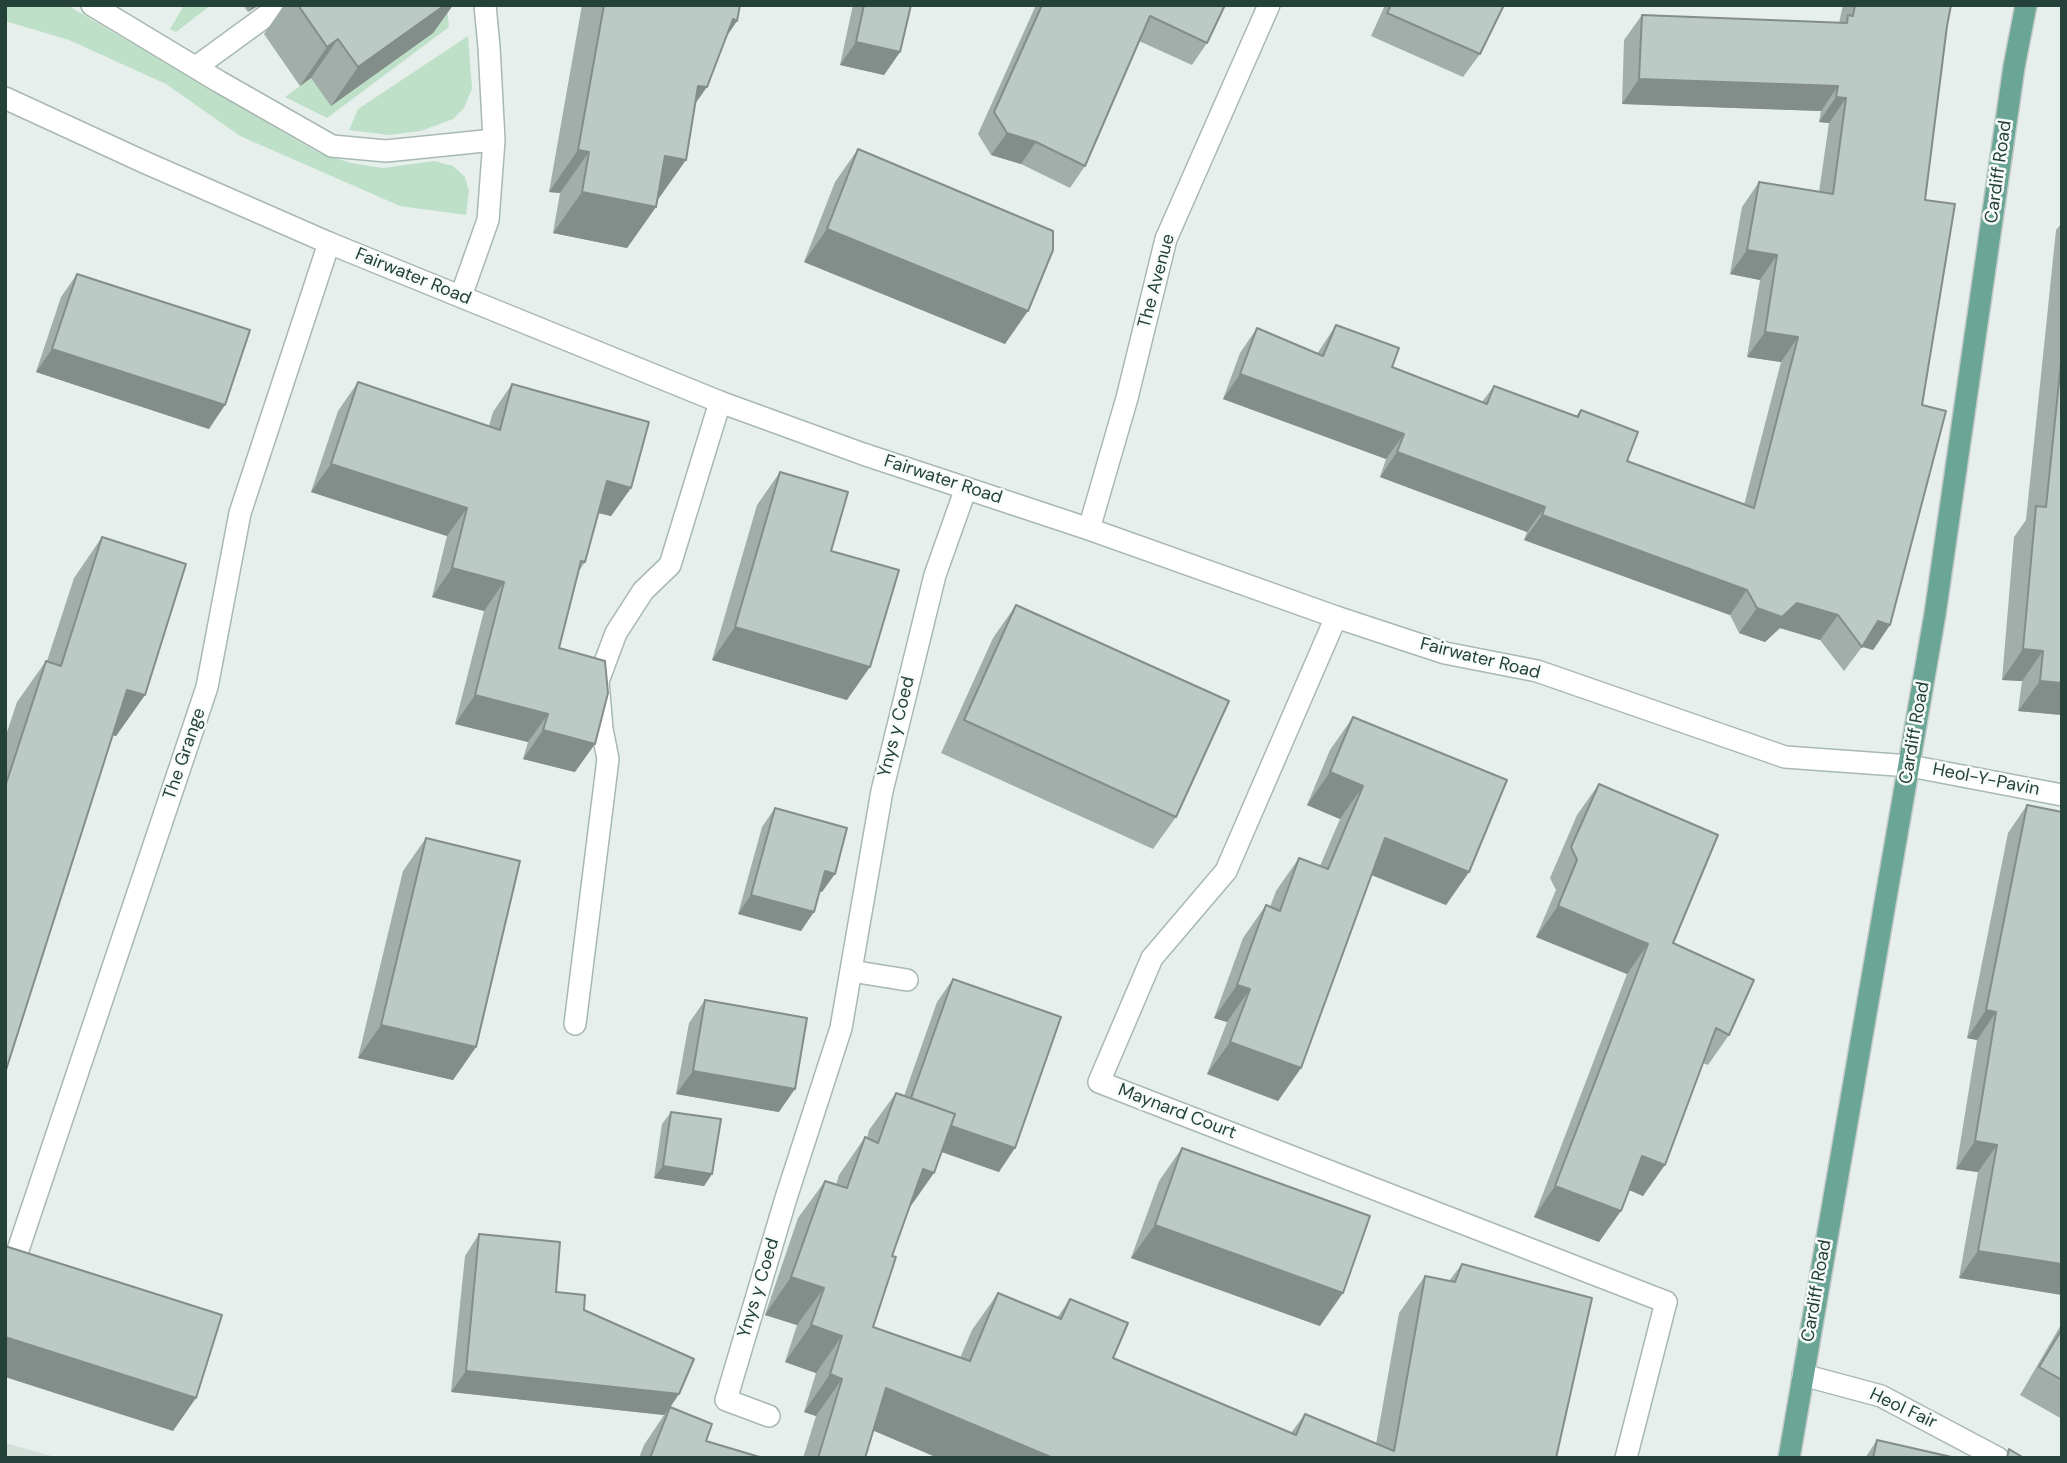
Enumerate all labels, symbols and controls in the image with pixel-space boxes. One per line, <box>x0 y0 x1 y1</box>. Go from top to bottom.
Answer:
street label: Cardiff Road <box>1981 119 2017 225</box>
street label: The Avenue <box>1134 232 1180 330</box>
street label: Fairwater Road <box>352 244 474 310</box>
street label: Fairwater Road <box>881 451 1005 509</box>
street label: Fairwater Road <box>1418 634 1542 684</box>
street label: Ynys y Coed <box>874 674 920 780</box>
street label: Cardiff Road <box>1895 680 1935 786</box>
street label: The Grange <box>159 705 211 803</box>
street label: Heol-Y-Pavin <box>1931 759 2041 801</box>
street label: Maynard Court <box>1115 1080 1239 1144</box>
street label: Ynys y Coed <box>734 1236 784 1340</box>
street label: Cardiff Road <box>1797 1238 1837 1344</box>
street label: Heol Fair <box>1866 1384 1940 1434</box>

